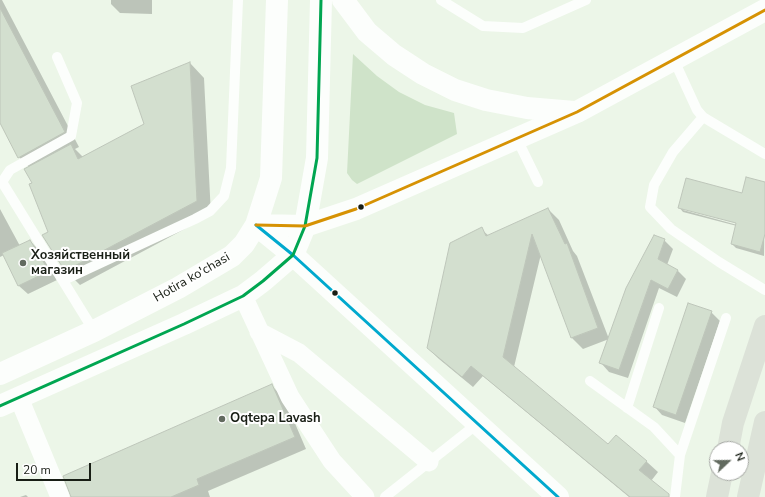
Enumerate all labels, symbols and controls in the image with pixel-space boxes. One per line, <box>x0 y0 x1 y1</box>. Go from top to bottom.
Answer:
unlabelled marker <box>356 202 366 212</box>
place label: Хозяйственный магазин <box>31 248 130 279</box>
street label: Hotira ko'chasi <box>151 250 233 306</box>
marker: Хозяйственный магазин <box>18 258 28 268</box>
unlabelled marker <box>330 288 340 298</box>
place label: Oqtepa Lavash <box>230 411 321 427</box>
marker: Oqtepa Lavash <box>217 414 227 424</box>
north arrow <box>709 441 749 481</box>
text: N <box>731 450 748 463</box>
scale bar <box>18 455 93 481</box>
text: 20 m <box>23 462 51 478</box>

